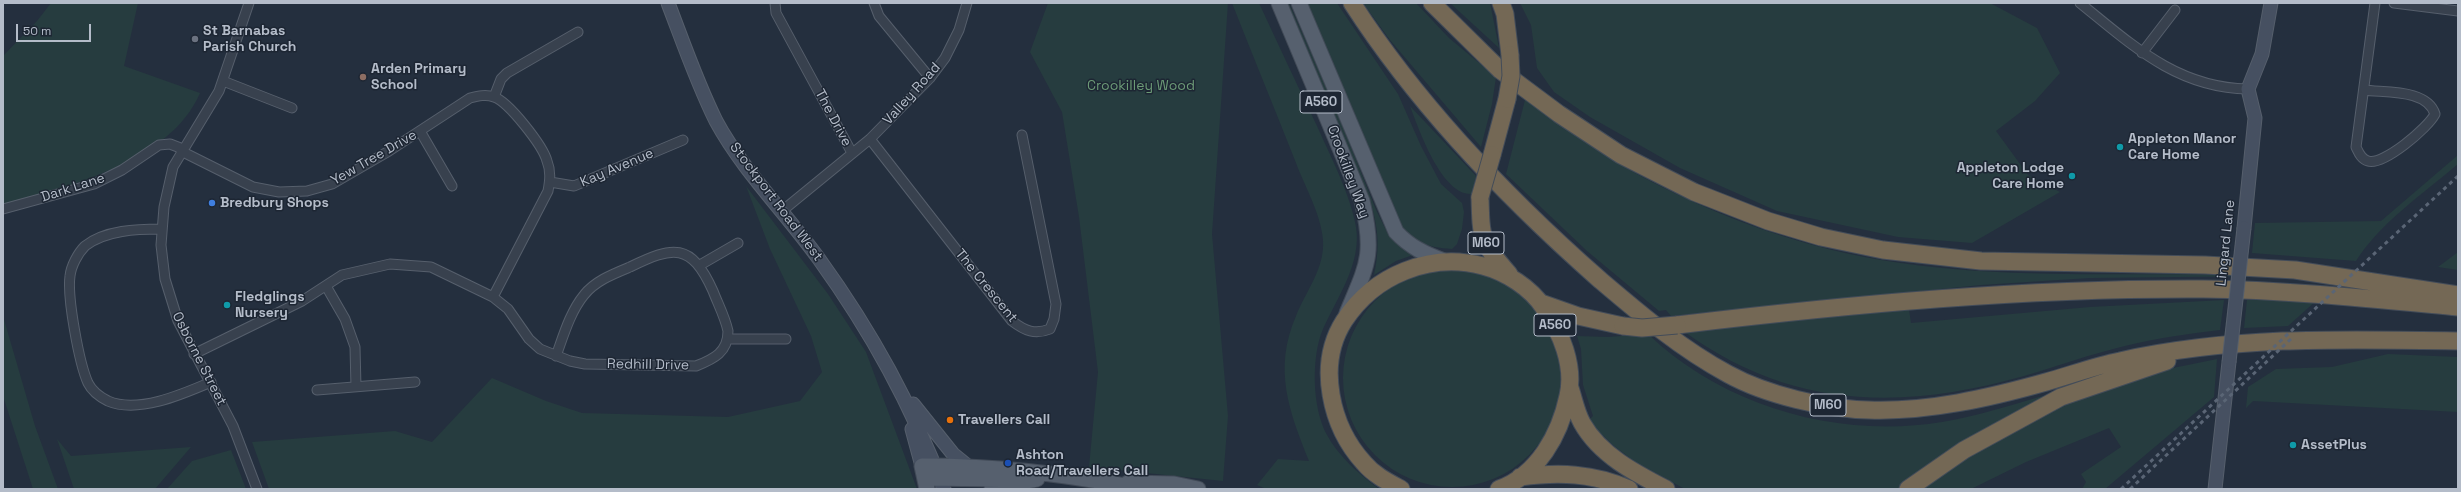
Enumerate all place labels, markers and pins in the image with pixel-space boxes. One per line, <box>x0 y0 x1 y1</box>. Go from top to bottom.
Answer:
place label: St Barnabas Parish Church <box>203 23 296 56</box>
marker: St Barnabas Parish Church <box>190 34 200 44</box>
place label: Arden Primary School <box>371 61 466 94</box>
marker: Arden Primary School <box>358 72 368 82</box>
place label: Appleton Manor Care Home <box>2128 131 2236 164</box>
marker: Appleton Manor Care Home <box>2115 142 2125 152</box>
place label: Appleton Lodge Care Home <box>1957 160 2064 192</box>
marker: Appleton Lodge Care Home <box>2067 171 2077 181</box>
place label: Bredbury Shops <box>220 195 329 211</box>
marker: Bredbury Shops <box>207 198 217 208</box>
place label: Fledglings Nursery <box>235 289 304 322</box>
marker: Fledglings Nursery <box>222 300 232 310</box>
place label: Travellers Call <box>958 412 1050 428</box>
marker: Travellers Call <box>945 415 955 425</box>
place label: AssetPlus <box>2301 437 2367 453</box>
marker: AssetPlus <box>2288 440 2298 450</box>
place label: Ashton Road/Travellers Call <box>1016 447 1148 480</box>
marker: Ashton Road/Travellers Call <box>1003 458 1013 468</box>

